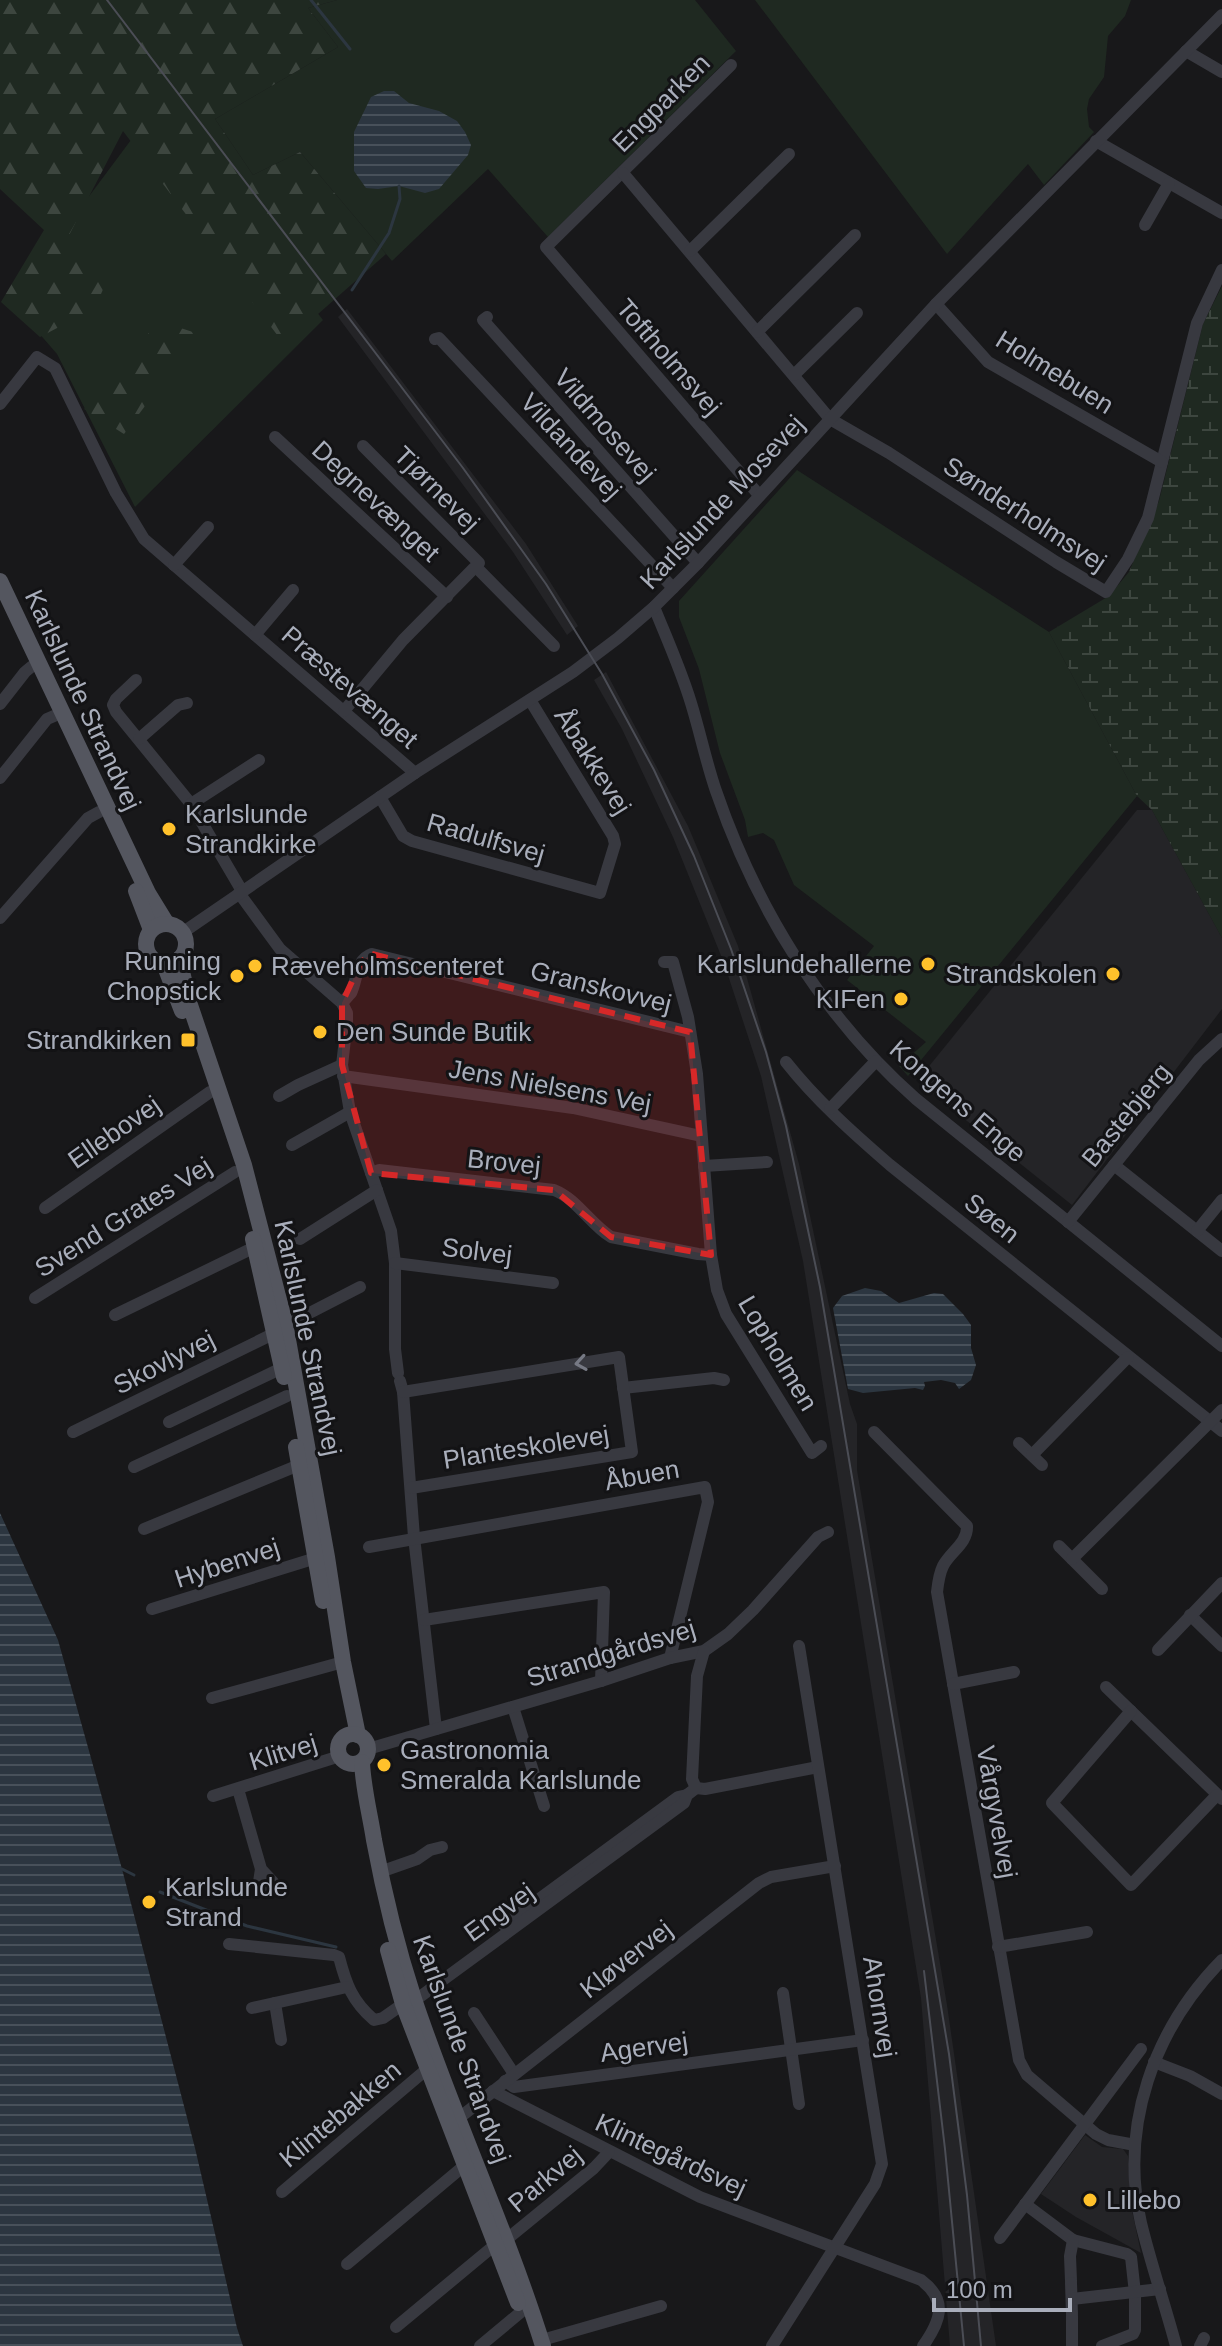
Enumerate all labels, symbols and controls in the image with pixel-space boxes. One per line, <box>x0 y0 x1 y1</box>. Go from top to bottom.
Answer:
street label: Engparken <box>606 48 716 158</box>
street label: Toftholmsvej <box>610 293 728 421</box>
street label: Holmebuen <box>991 324 1119 420</box>
street label: Vildmosevej <box>548 362 662 488</box>
street label: Vildandevej <box>514 387 628 505</box>
street label: Karlslunde Mosevej <box>634 409 810 595</box>
street label: Degnevænget <box>306 434 447 568</box>
street label: Tjørnevej <box>388 440 486 538</box>
street label: Sønderholmsvej <box>938 450 1112 578</box>
street label: Karlslunde Strandvej <box>19 585 147 815</box>
street label: Præstevænget <box>276 620 425 755</box>
street label: Åbakkevej <box>548 702 638 820</box>
place label: Karlslunde Strandkirke <box>185 799 317 859</box>
street label: Radulfsvej <box>424 807 548 869</box>
marker: Karlslunde Strandkirke <box>160 820 178 838</box>
place label: Running Chopstick <box>107 946 222 1006</box>
place label: Karlslundehallerne <box>697 949 912 979</box>
place label: Ræveholmscenteret <box>271 951 504 981</box>
street label: Granskovvej <box>527 955 675 1019</box>
marker: Karlslundehallerne <box>919 955 937 973</box>
marker: Ræveholmscenteret <box>246 957 264 975</box>
place label: Strandskolen <box>945 959 1097 989</box>
marker: Strandskolen <box>1104 965 1122 983</box>
marker: Running Chopstick <box>228 967 246 985</box>
place label: KIFen <box>816 984 885 1014</box>
marker: KIFen <box>892 990 910 1008</box>
place label: Den Sunde Butik <box>336 1017 532 1047</box>
marker: Den Sunde Butik <box>311 1023 329 1041</box>
place label: Strandkirken <box>26 1025 172 1055</box>
marker: Strandkirken <box>179 1031 197 1049</box>
street label: Kongens Enge <box>884 1034 1032 1168</box>
street label: Jens Nielsens Vej <box>446 1053 654 1119</box>
street label: Bastebjerg <box>1075 1057 1177 1173</box>
street label: Ellebovej <box>62 1089 166 1175</box>
street label: Brovej <box>466 1143 542 1181</box>
street label: Svend Grates Vej <box>29 1151 217 1283</box>
street label: Søen <box>958 1187 1026 1249</box>
street label: Karlslunde Strandvej <box>268 1218 348 1458</box>
street label: Solvej <box>440 1232 514 1270</box>
street label: Lopholmen <box>732 1290 824 1416</box>
street label: Skovlyvej <box>108 1324 220 1400</box>
one-way arrow <box>575 1354 588 1371</box>
street label: Planteskolevej <box>441 1419 611 1475</box>
street label: Åbuen <box>602 1454 682 1496</box>
street label: Hybenvej <box>171 1532 283 1594</box>
street label: Strandgårdsvej <box>523 1613 699 1693</box>
street label: Klitvej <box>245 1728 321 1776</box>
place label: Gastronomia Smeralda Karlslunde <box>400 1735 641 1795</box>
street label: Vårgyvelvej <box>971 1743 1023 1881</box>
marker: Gastronomia Smeralda Karlslunde <box>375 1756 393 1774</box>
place label: Karlslunde Strand <box>165 1872 288 1932</box>
street label: Engvej <box>458 1877 540 1947</box>
marker: Karlslunde Strand <box>140 1893 158 1911</box>
street label: Kløvervej <box>574 1914 678 2004</box>
street label: Karlslunde Strandvej <box>407 1931 517 2167</box>
street label: Ahornvej <box>857 1954 903 2060</box>
street label: Agervej <box>598 2026 690 2068</box>
street label: Klintebakken <box>273 2055 407 2173</box>
street label: Klintegårdsvej <box>591 2107 751 2203</box>
street label: Parkvej <box>502 2140 588 2218</box>
place label: Lillebo <box>1106 2185 1181 2215</box>
marker: Lillebo <box>1081 2191 1099 2209</box>
scale bar <box>934 2262 1070 2312</box>
text: 100 m <box>946 2276 1013 2303</box>

